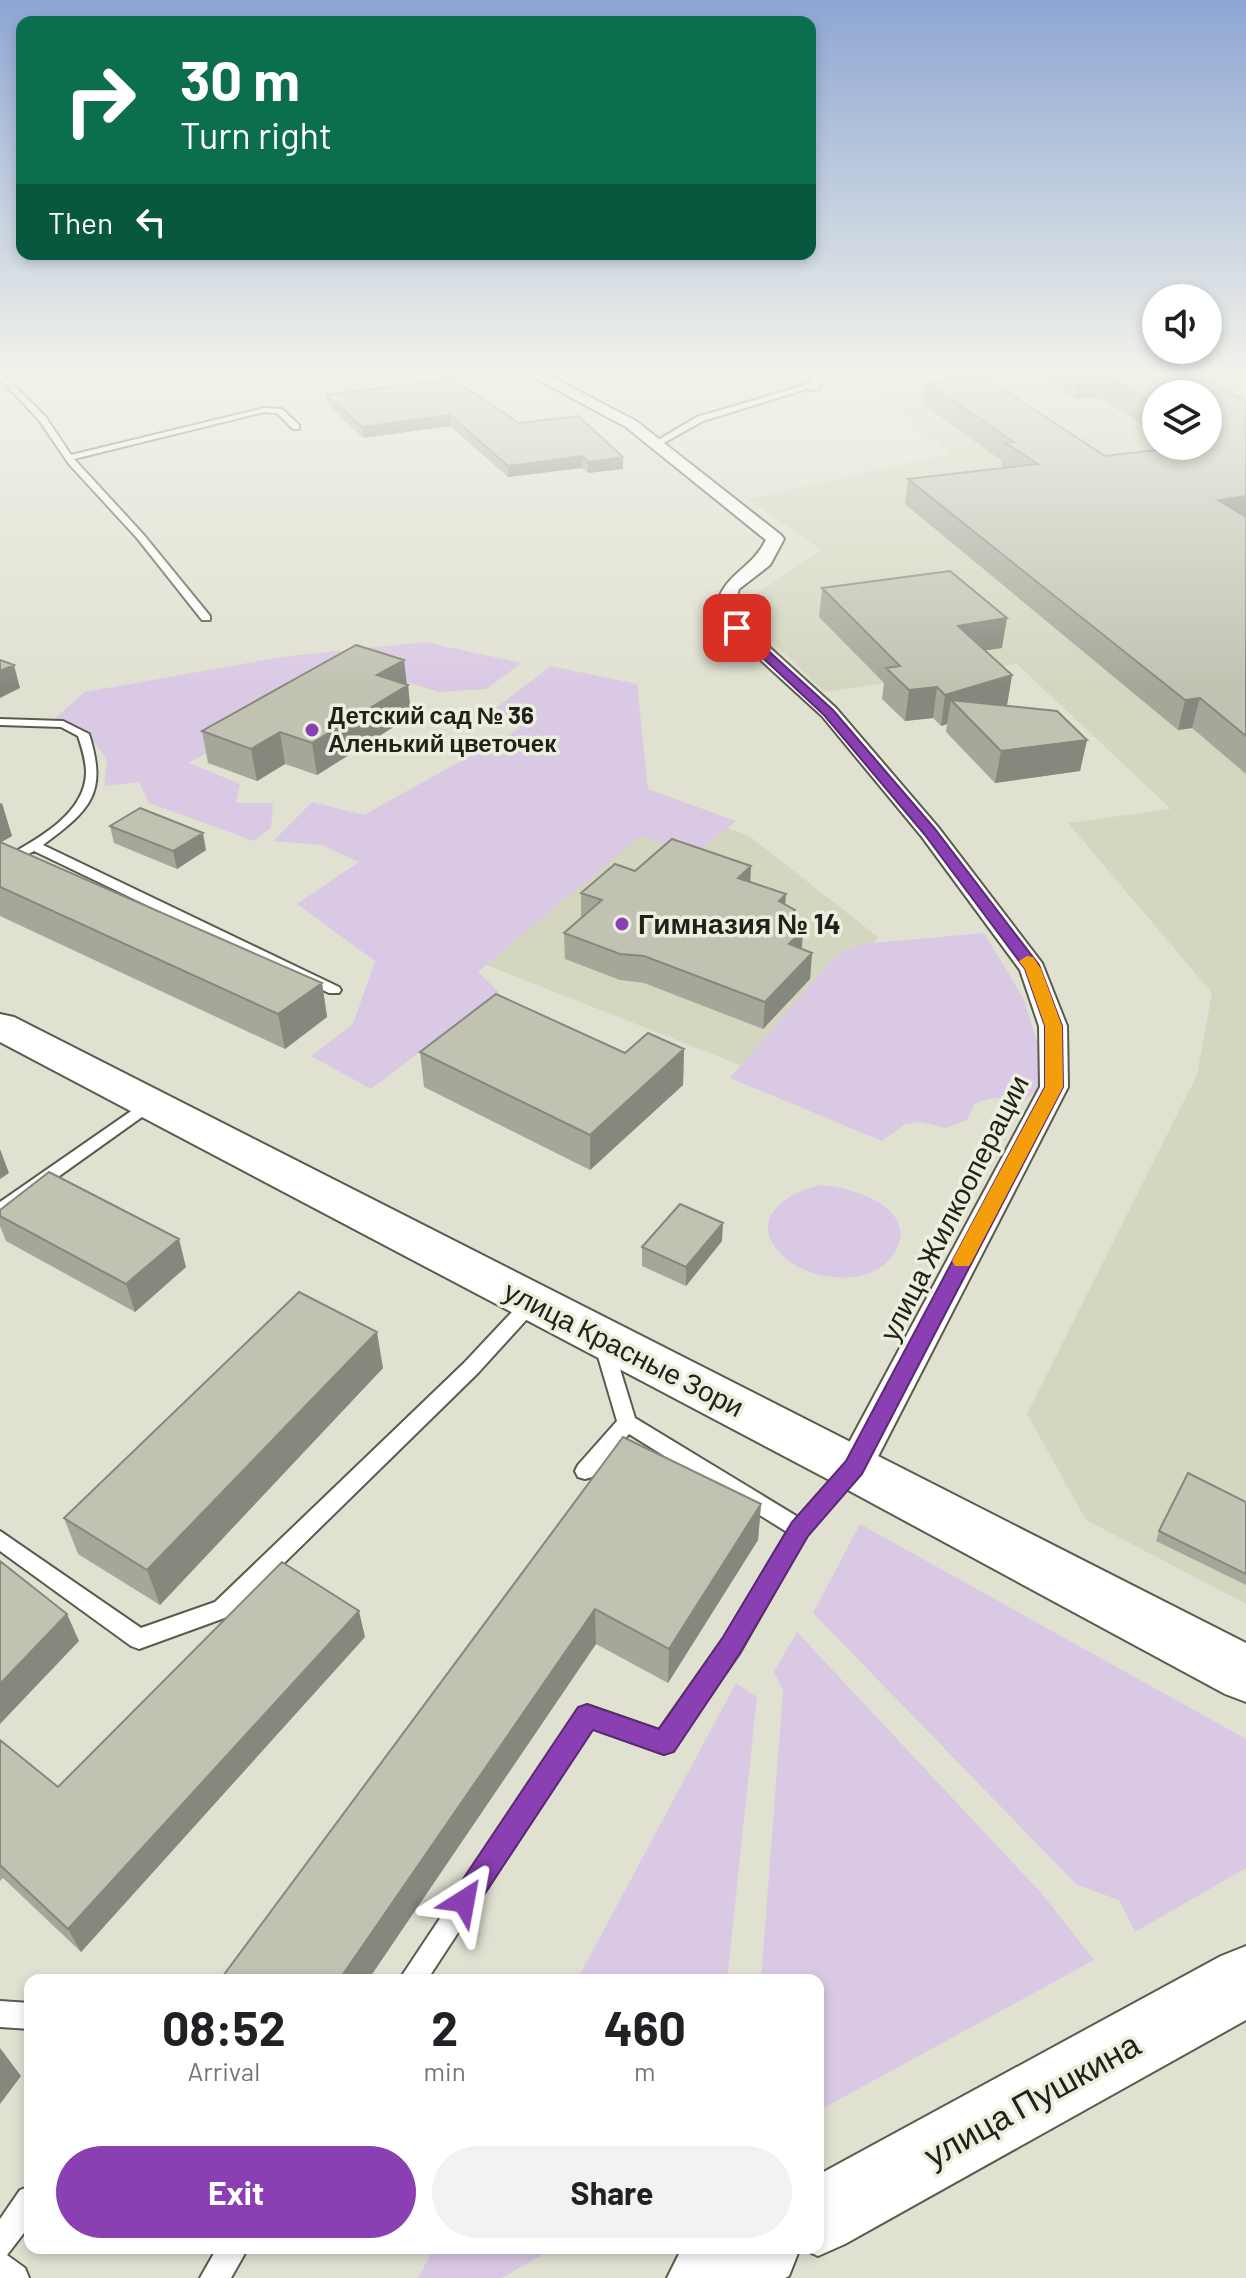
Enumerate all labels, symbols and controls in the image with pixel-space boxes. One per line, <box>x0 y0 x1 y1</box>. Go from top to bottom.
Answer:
text: 30 m <box>180 45 300 112</box>
icon: right <box>48 48 152 152</box>
text: Turn right <box>180 113 332 156</box>
icon: left <box>129 200 173 244</box>
text: Then <box>48 204 113 240</box>
map controls <box>1142 284 1222 460</box>
button: sound <box>1142 284 1222 364</box>
button: layers <box>1142 380 1222 460</box>
pin <box>703 594 771 662</box>
icon: arrive <box>715 606 759 650</box>
place label: Детский сад № 36 Аленький цветочек <box>328 700 557 757</box>
marker: Детский сад № 36 Аленький цветочек <box>303 721 321 739</box>
place label: Гимназия № 14 <box>638 906 841 940</box>
marker: Гимназия № 14 <box>613 915 631 933</box>
street label: улица Жилкооперации <box>871 1069 1035 1346</box>
street label: улица Красные Зори <box>499 1273 750 1423</box>
position arrow <box>422 1859 506 1943</box>
text: 08:52 <box>162 1998 286 2056</box>
text: 2 <box>431 1998 458 2056</box>
text: 460 <box>604 1998 686 2056</box>
street label: улица Пушкина <box>916 2022 1146 2175</box>
text: Arrival <box>187 2055 260 2086</box>
text: min <box>424 2055 466 2086</box>
text: m <box>634 2055 656 2086</box>
button: Exit <box>56 2146 416 2238</box>
button: Share <box>432 2146 792 2238</box>

